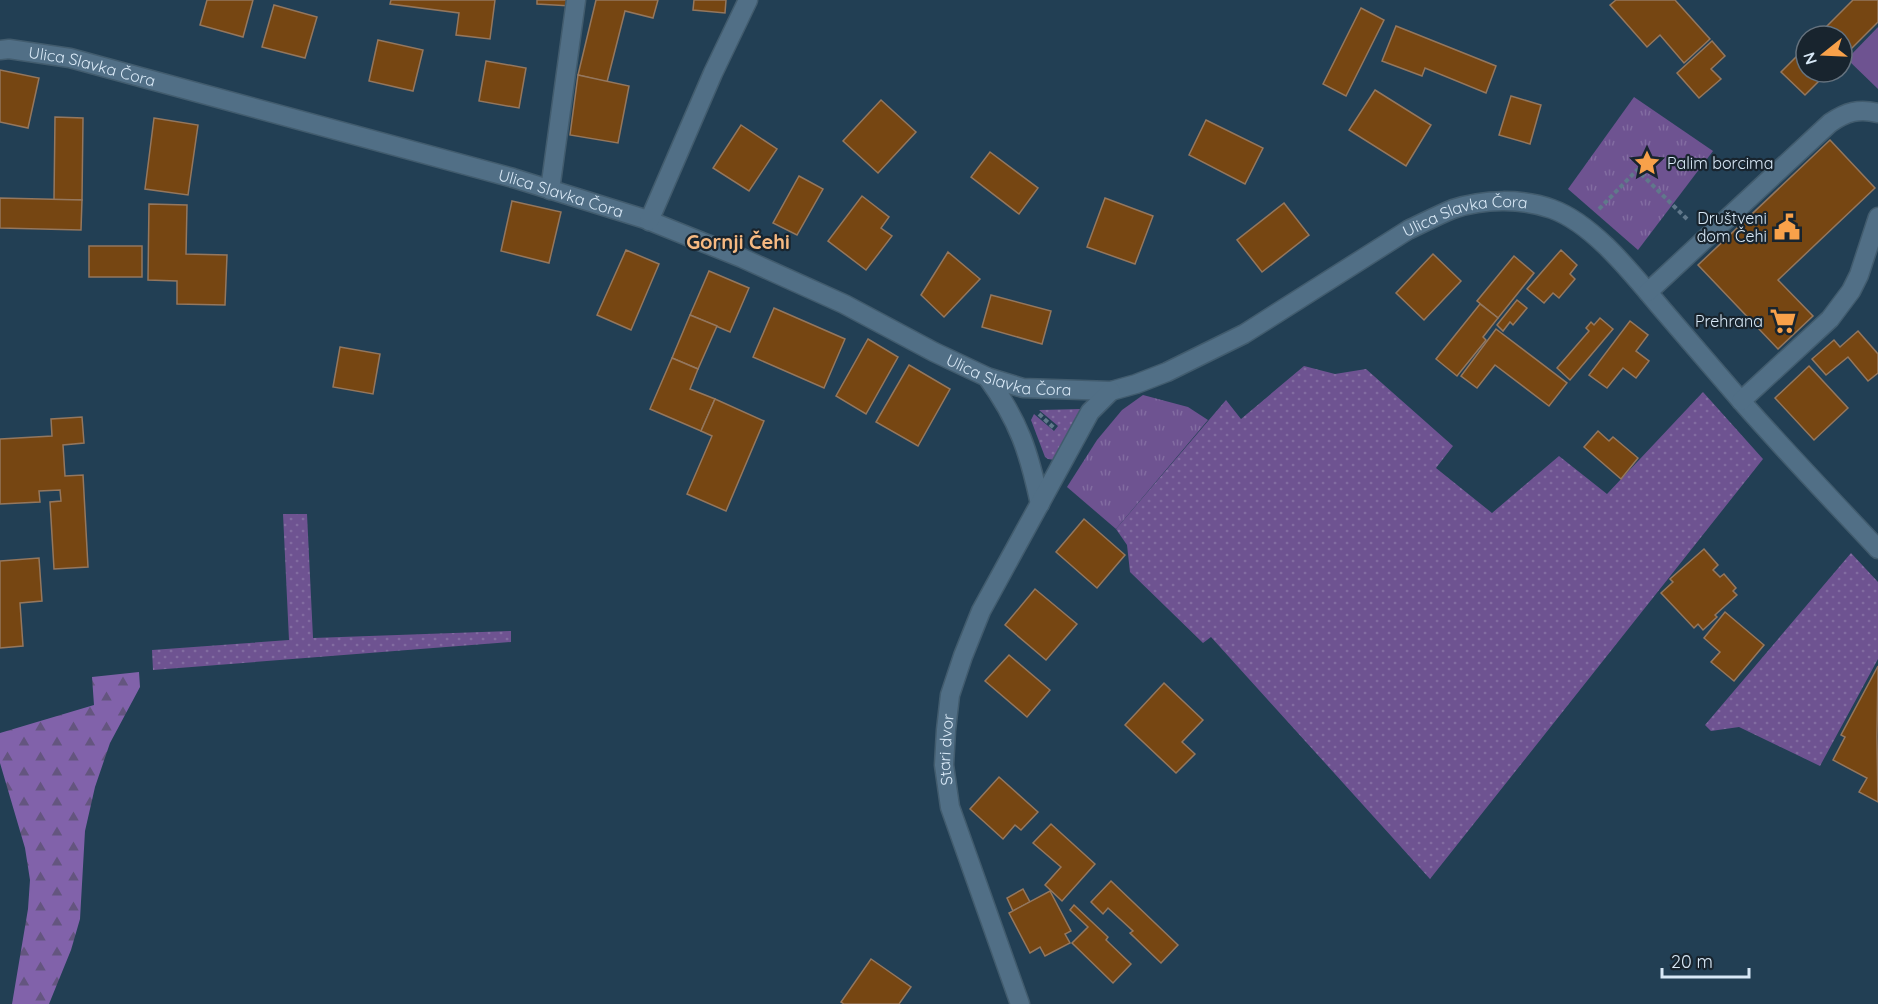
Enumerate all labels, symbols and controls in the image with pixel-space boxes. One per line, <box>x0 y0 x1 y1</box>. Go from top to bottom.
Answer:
north arrow <box>1794 24 1854 84</box>
street label: Ulica Slavka Čora <box>27 42 158 91</box>
text: N <box>1798 50 1821 67</box>
place icon: Palim borcima <box>1632 148 1662 178</box>
place label: Palim borcima <box>1667 153 1773 173</box>
street label: Ulica Slavka Čora <box>496 165 626 222</box>
street label: Ulica Slavka Čora <box>1399 191 1529 241</box>
place label: Društveni dom Čehi <box>1697 208 1767 246</box>
public building icon: Društveni dom Čehi <box>1772 212 1802 242</box>
district label: Gornji Čehi <box>686 229 790 254</box>
supermarket icon: Prehrana <box>1768 306 1798 336</box>
place label: Prehrana <box>1695 311 1763 331</box>
street label: Ulica Slavka Čora <box>943 349 1072 400</box>
street label: Stari dvor <box>934 712 958 787</box>
scale bar <box>1662 941 1749 979</box>
text: 20 m <box>1671 950 1713 973</box>

